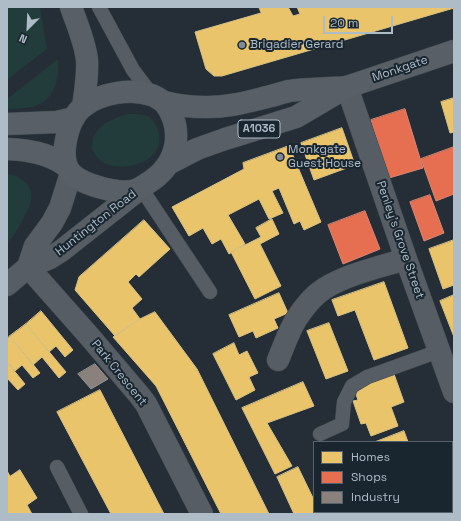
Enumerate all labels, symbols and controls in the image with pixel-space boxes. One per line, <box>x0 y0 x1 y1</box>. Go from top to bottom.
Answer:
north arrow <box>8 8 48 48</box>
scale bar <box>325 8 395 34</box>
text: 20 m <box>330 15 358 31</box>
text: N <box>17 31 29 47</box>
place label: Brigadier Gerard <box>250 38 343 52</box>
marker: Brigadier Gerard <box>237 40 247 50</box>
street label: Monkgate <box>370 53 430 85</box>
road number: A1036 <box>238 120 280 138</box>
place label: Monkgate Guest House <box>288 143 361 171</box>
marker: Monkgate Guest House <box>275 152 285 162</box>
street label: Penley's Grove Street <box>373 179 427 301</box>
street label: Huntington Road <box>53 187 139 259</box>
street label: Park Crescent <box>88 337 150 409</box>
legend <box>313 441 453 513</box>
text: Homes <box>351 449 390 465</box>
text: Shops <box>351 469 387 485</box>
text: Industry <box>351 489 400 505</box>

